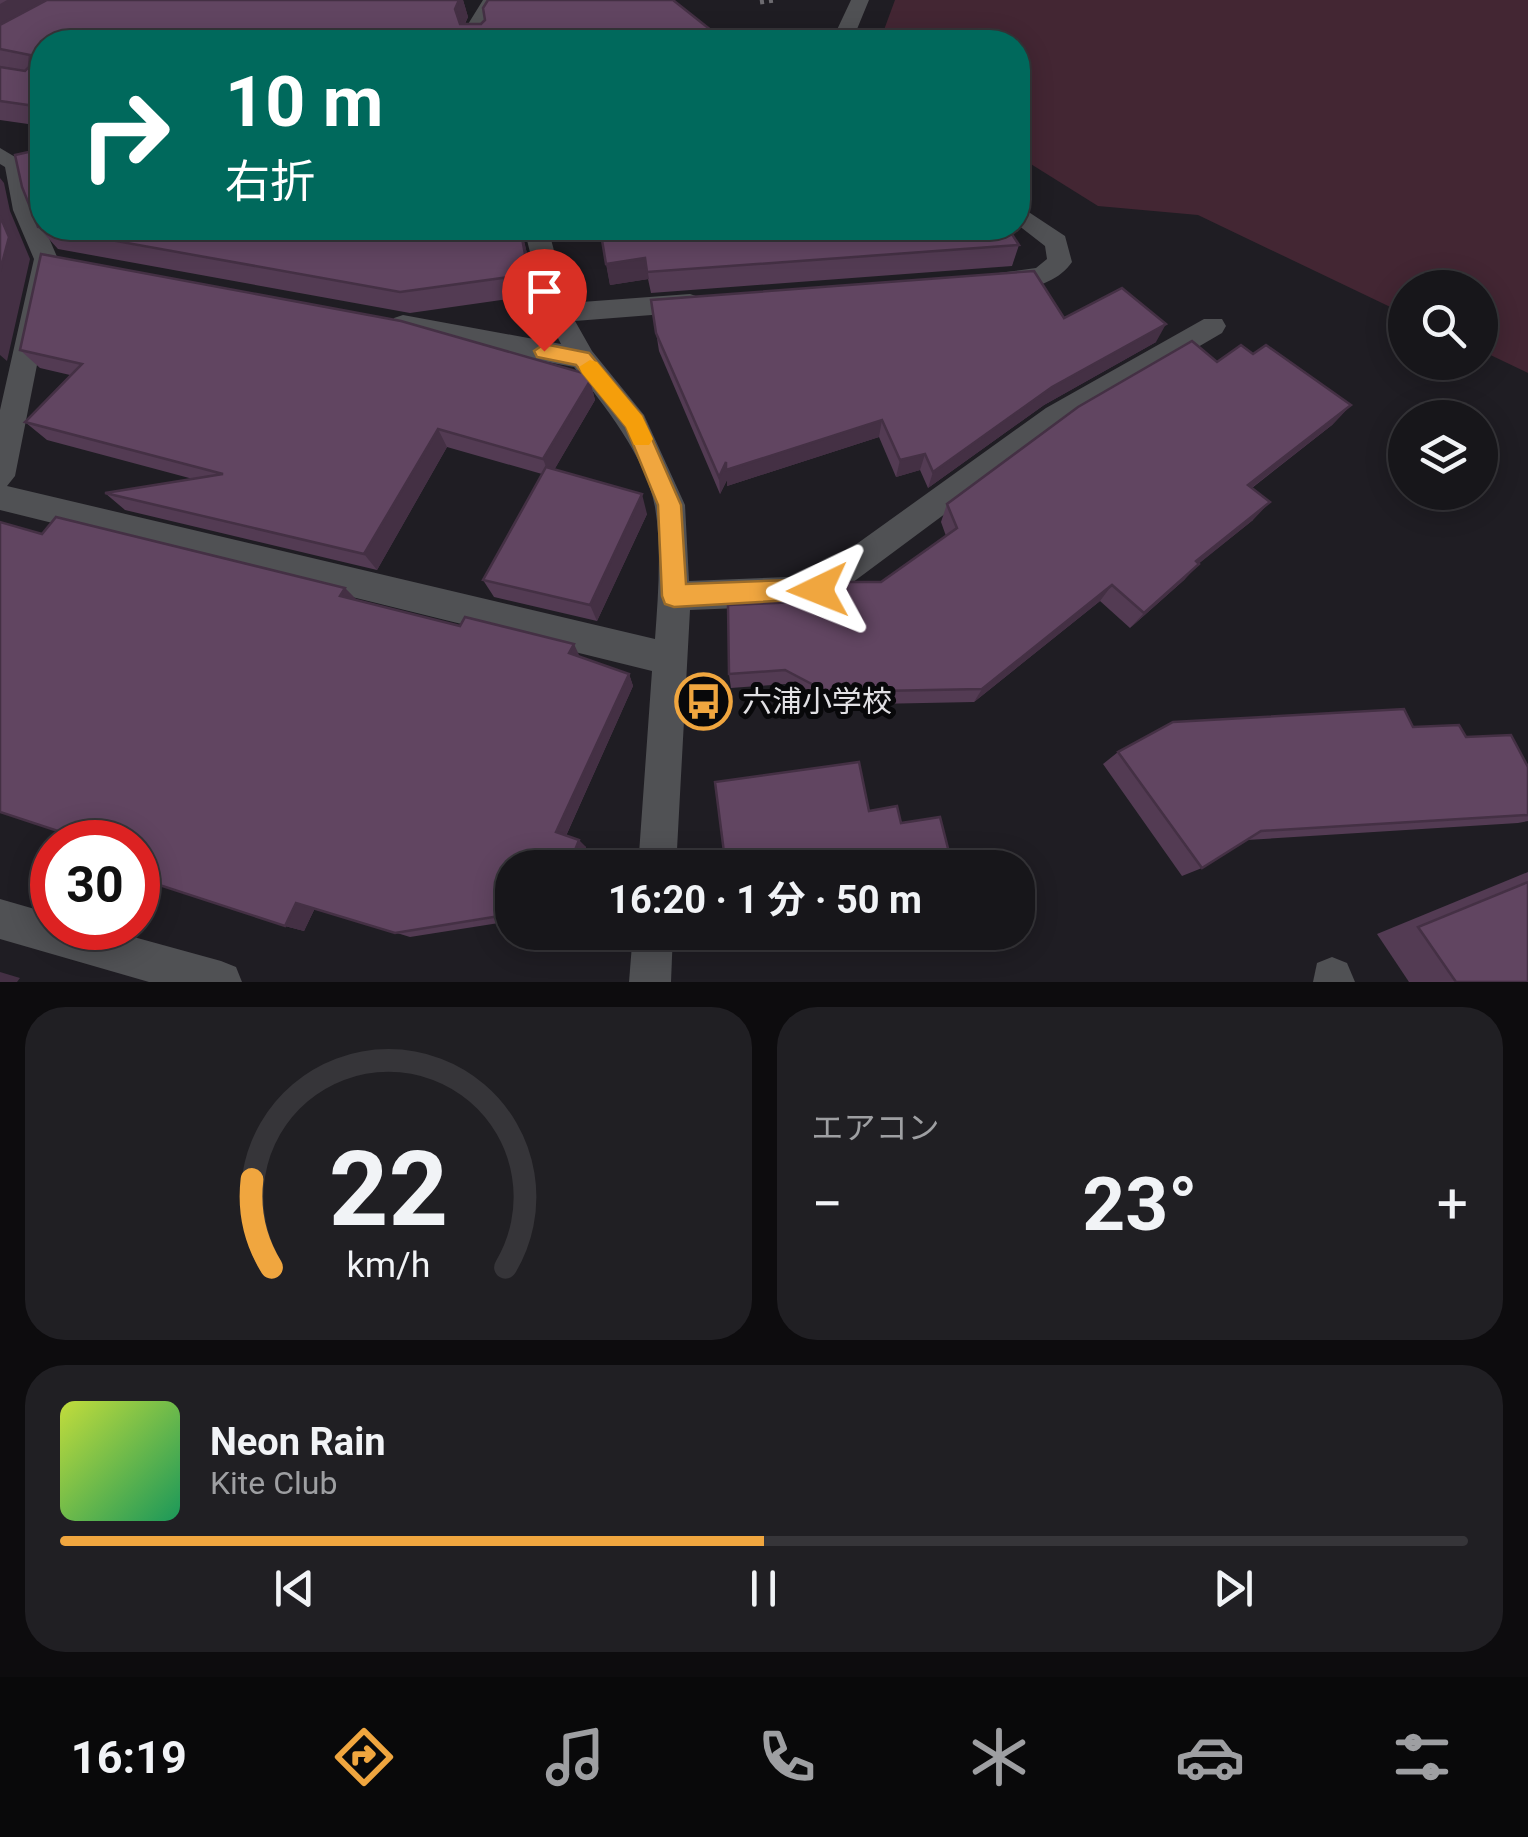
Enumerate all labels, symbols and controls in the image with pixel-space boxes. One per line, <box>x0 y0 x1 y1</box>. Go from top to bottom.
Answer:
text: 10 m <box>225 61 383 143</box>
icon: right <box>60 70 190 200</box>
text: 右折 <box>225 155 315 208</box>
pin <box>502 249 587 352</box>
icon: arrive <box>517 264 572 319</box>
map controls <box>1388 270 1498 510</box>
button: search <box>1388 270 1498 380</box>
button: layers <box>1388 400 1498 510</box>
position arrow <box>766 538 870 642</box>
bus stop icon: 六浦小学校 <box>673 672 733 732</box>
place label: 六浦小学校 <box>742 684 892 719</box>
speed limit sign: 30 <box>30 820 160 950</box>
text: 16:20 · 1 分 · 50 m <box>608 878 922 922</box>
text: エアコン <box>812 1109 940 1147</box>
text: 22 <box>329 1129 448 1250</box>
text: 23° <box>1082 1160 1198 1248</box>
text: − <box>812 1172 843 1236</box>
text: + <box>1437 1172 1468 1236</box>
text: km/h <box>346 1244 430 1286</box>
text: Neon Rain <box>210 1420 386 1464</box>
text: Kite Club <box>210 1464 337 1502</box>
icon: previous <box>267 1561 322 1616</box>
icon: pause <box>736 1561 791 1616</box>
icon: next <box>1206 1561 1261 1616</box>
icon: directions <box>329 1722 399 1792</box>
icon: music <box>540 1722 610 1792</box>
icon: phone <box>752 1722 822 1792</box>
icon: climate <box>964 1722 1034 1792</box>
icon: car <box>1175 1722 1245 1792</box>
icon: filters <box>1387 1722 1457 1792</box>
text: 16:19 <box>71 1731 187 1784</box>

